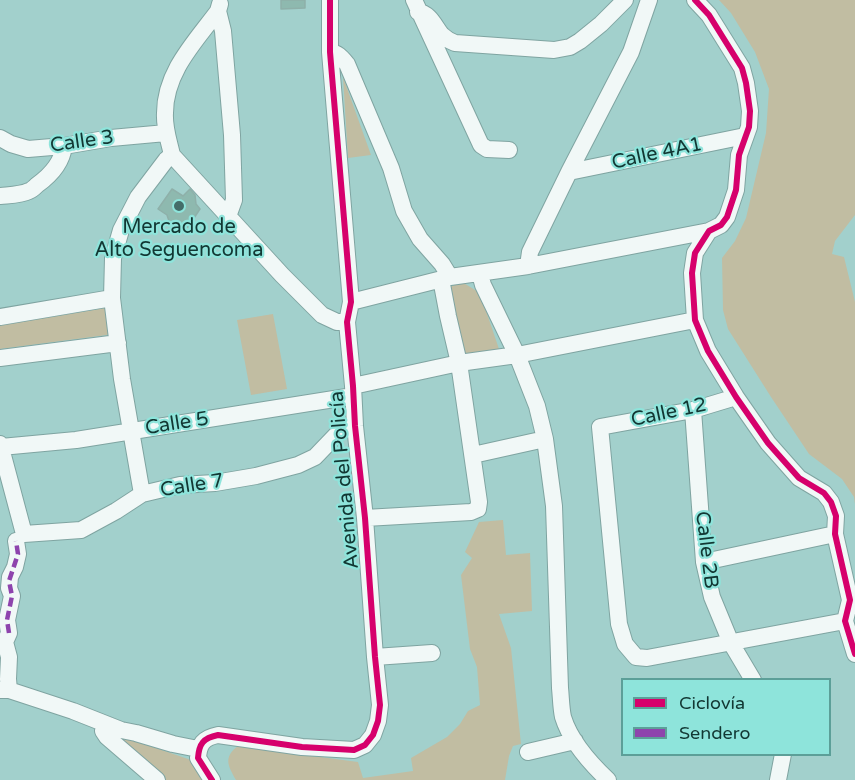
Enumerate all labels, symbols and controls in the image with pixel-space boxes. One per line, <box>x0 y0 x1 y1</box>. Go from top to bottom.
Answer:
street label: Calle 3 <box>49 126 115 158</box>
street label: Calle 4A1 <box>610 133 704 175</box>
marker: Mercado de Alto Seguencoma <box>172 199 186 213</box>
place label: Mercado de Alto Seguencoma <box>95 216 263 263</box>
street label: Avenida del Policía <box>325 390 365 570</box>
street label: Calle 12 <box>629 393 709 433</box>
street label: Calle 5 <box>143 407 211 441</box>
street label: Calle 7 <box>158 469 226 503</box>
street label: Calle 2B <box>689 510 723 590</box>
legend <box>621 678 831 756</box>
text: Ciclovía <box>679 692 745 714</box>
text: Sendero <box>679 722 750 744</box>

